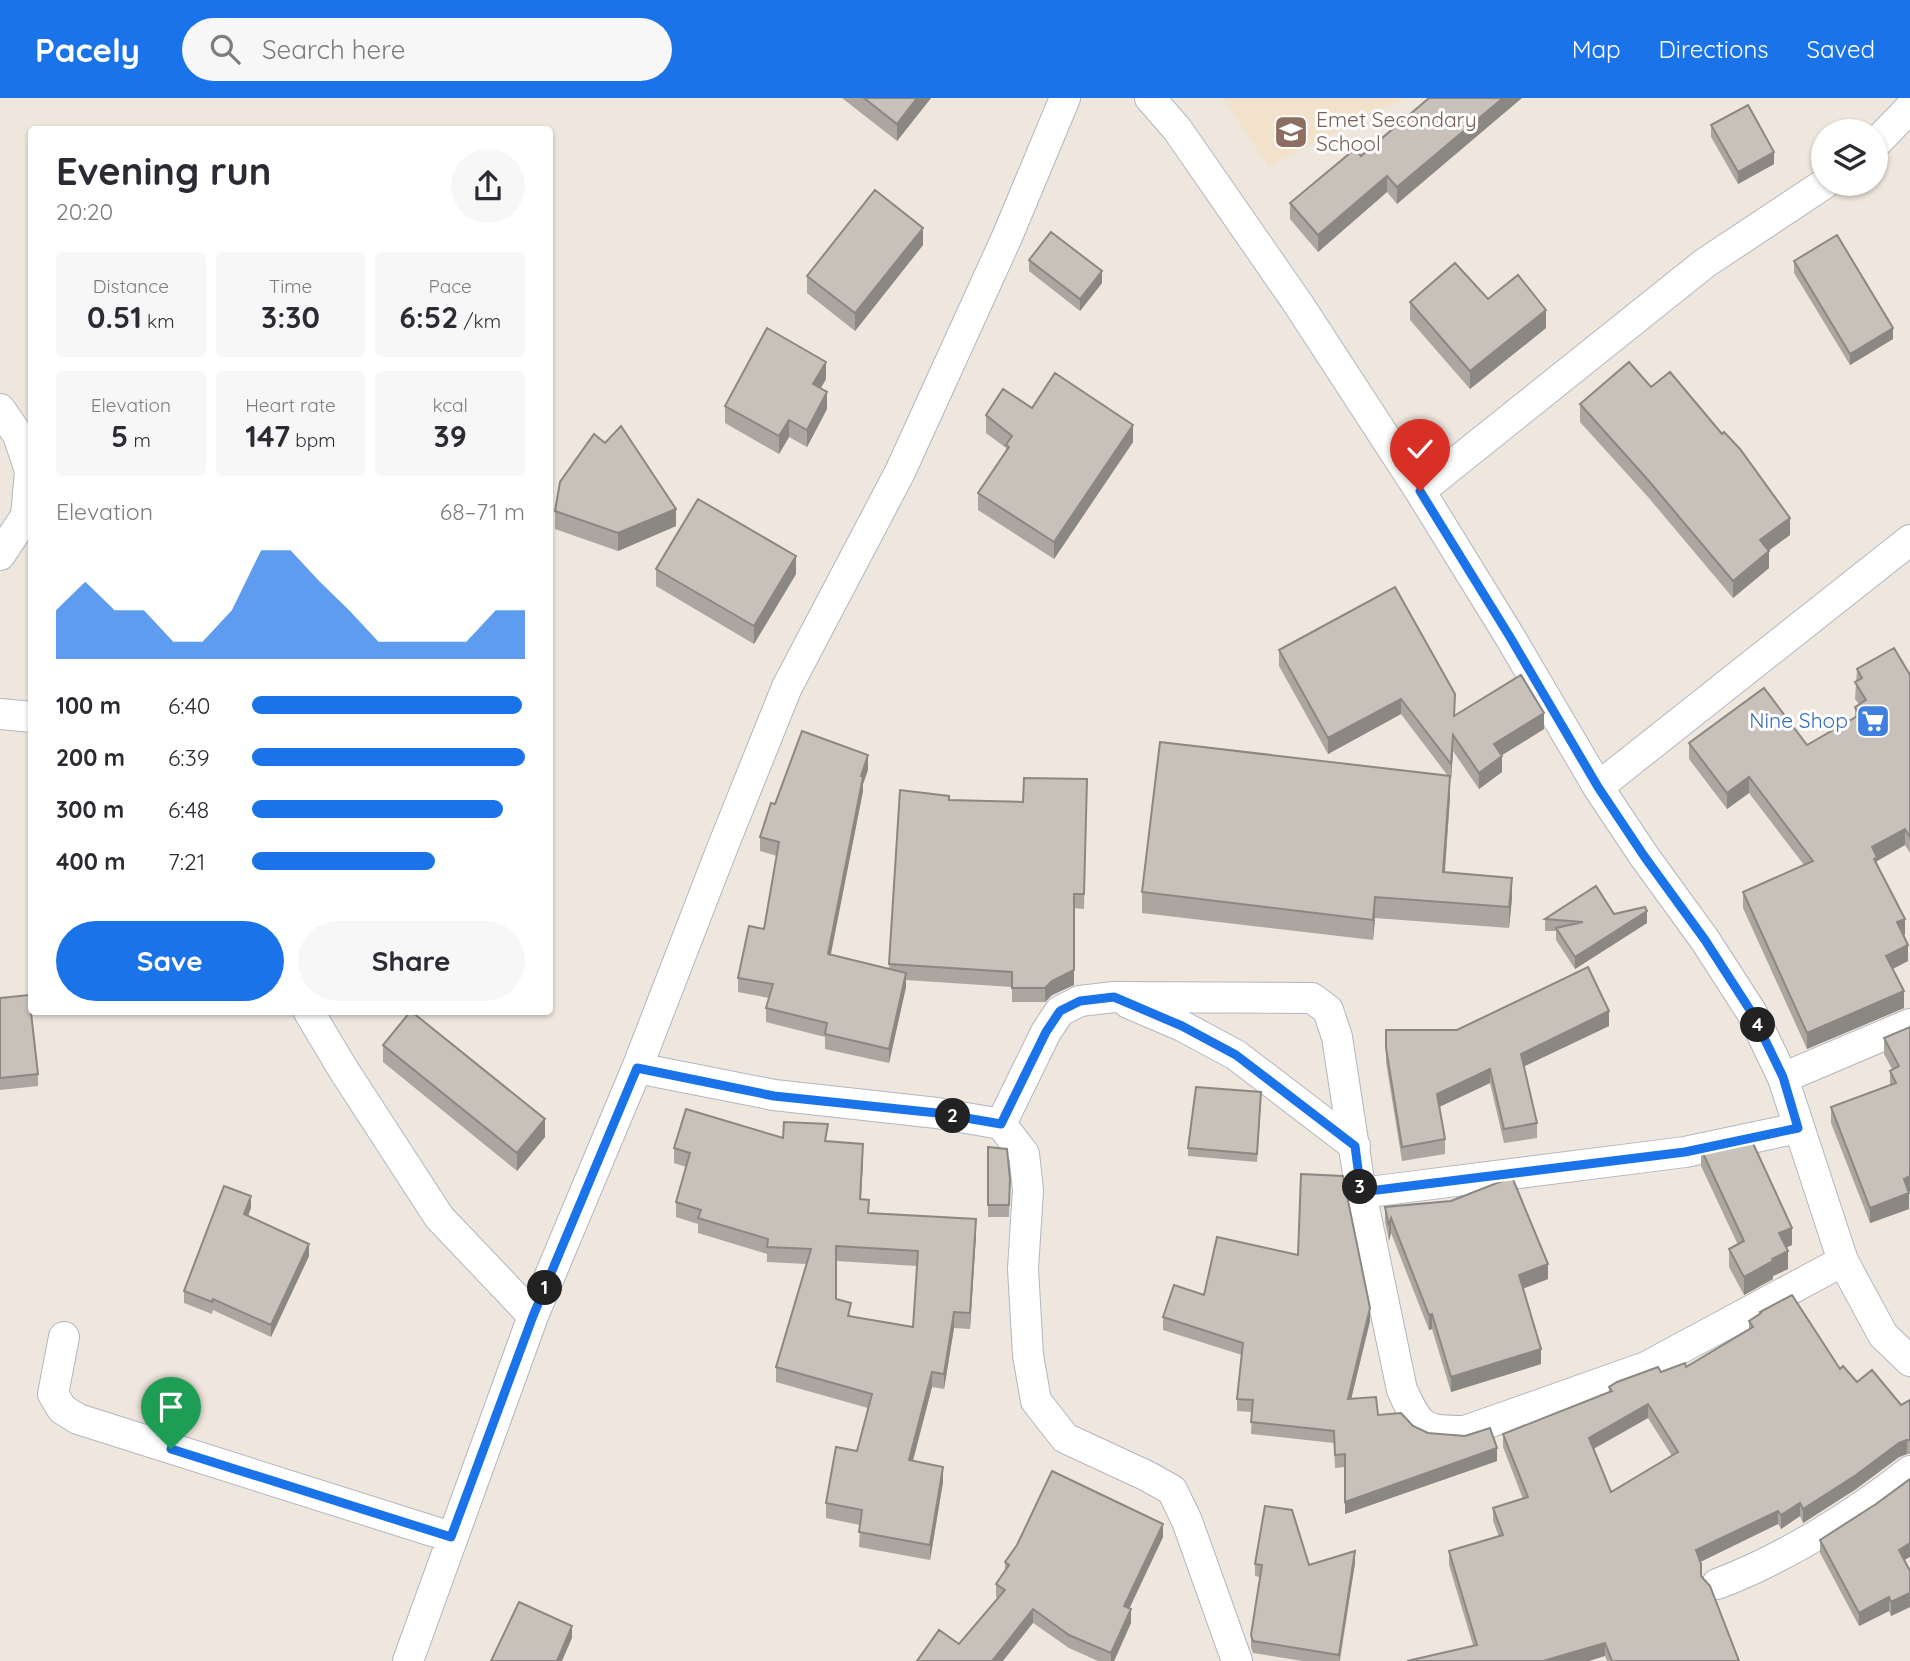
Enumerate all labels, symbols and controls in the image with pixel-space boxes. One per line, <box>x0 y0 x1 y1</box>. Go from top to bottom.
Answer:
search box <box>182 18 672 81</box>
text: Pacely <box>35 29 140 70</box>
icon: search <box>206 30 244 68</box>
text: Search here <box>262 33 405 66</box>
text: Map <box>1572 34 1621 64</box>
text: Directions <box>1659 34 1769 64</box>
text: Saved <box>1807 34 1875 64</box>
place label: Emet Secondary School <box>1316 106 1477 156</box>
school or university icon: Emet Secondary School <box>1272 113 1310 151</box>
map controls <box>1811 119 1888 196</box>
button: layers <box>1811 119 1888 196</box>
text: Evening run <box>56 147 271 195</box>
button: share <box>451 149 525 223</box>
text: 20:20 <box>56 197 113 226</box>
text: Distance <box>93 274 169 298</box>
text: Time <box>269 274 312 298</box>
text: Pace <box>429 274 472 298</box>
text: 0.51 <box>87 298 142 336</box>
text: 3:30 <box>261 298 320 336</box>
text: 6:52 <box>399 298 458 336</box>
text: km <box>142 309 175 333</box>
text: /km <box>458 309 501 333</box>
text: Elevation <box>91 393 171 417</box>
text: Heart rate <box>245 393 336 417</box>
text: kcal <box>432 393 468 417</box>
text: 5 <box>111 417 128 455</box>
text: 147 <box>245 417 290 455</box>
text: 39 <box>434 417 467 455</box>
pin <box>1390 419 1450 491</box>
text: m <box>128 428 151 452</box>
text: bpm <box>290 428 336 452</box>
icon: check <box>1401 430 1439 468</box>
text: Elevation <box>56 497 153 526</box>
text: 68–71 m <box>440 497 525 526</box>
text: 100 m <box>56 691 121 720</box>
text: 6:40 <box>168 691 210 720</box>
supermarket icon: Nine Shop <box>1854 702 1892 740</box>
place label: Nine Shop <box>1749 707 1848 733</box>
text: 200 m <box>56 743 125 772</box>
text: 6:39 <box>168 743 210 772</box>
text: 300 m <box>56 795 124 824</box>
text: 6:48 <box>168 795 209 824</box>
text: 400 m <box>56 847 125 876</box>
text: 7:21 <box>168 847 205 876</box>
button: Save <box>56 921 284 1001</box>
button: Share <box>298 921 525 1001</box>
pin: 4 <box>1740 1007 1776 1042</box>
text: 4 <box>1752 1012 1763 1036</box>
pin: 2 <box>936 1098 970 1134</box>
text: 2 <box>947 1103 958 1127</box>
pin: 3 <box>1342 1170 1378 1204</box>
text: 3 <box>1354 1174 1365 1198</box>
pin: 1 <box>528 1270 562 1306</box>
text: 1 <box>541 1275 548 1299</box>
pin <box>141 1377 201 1449</box>
icon: arrive <box>152 1388 190 1426</box>

